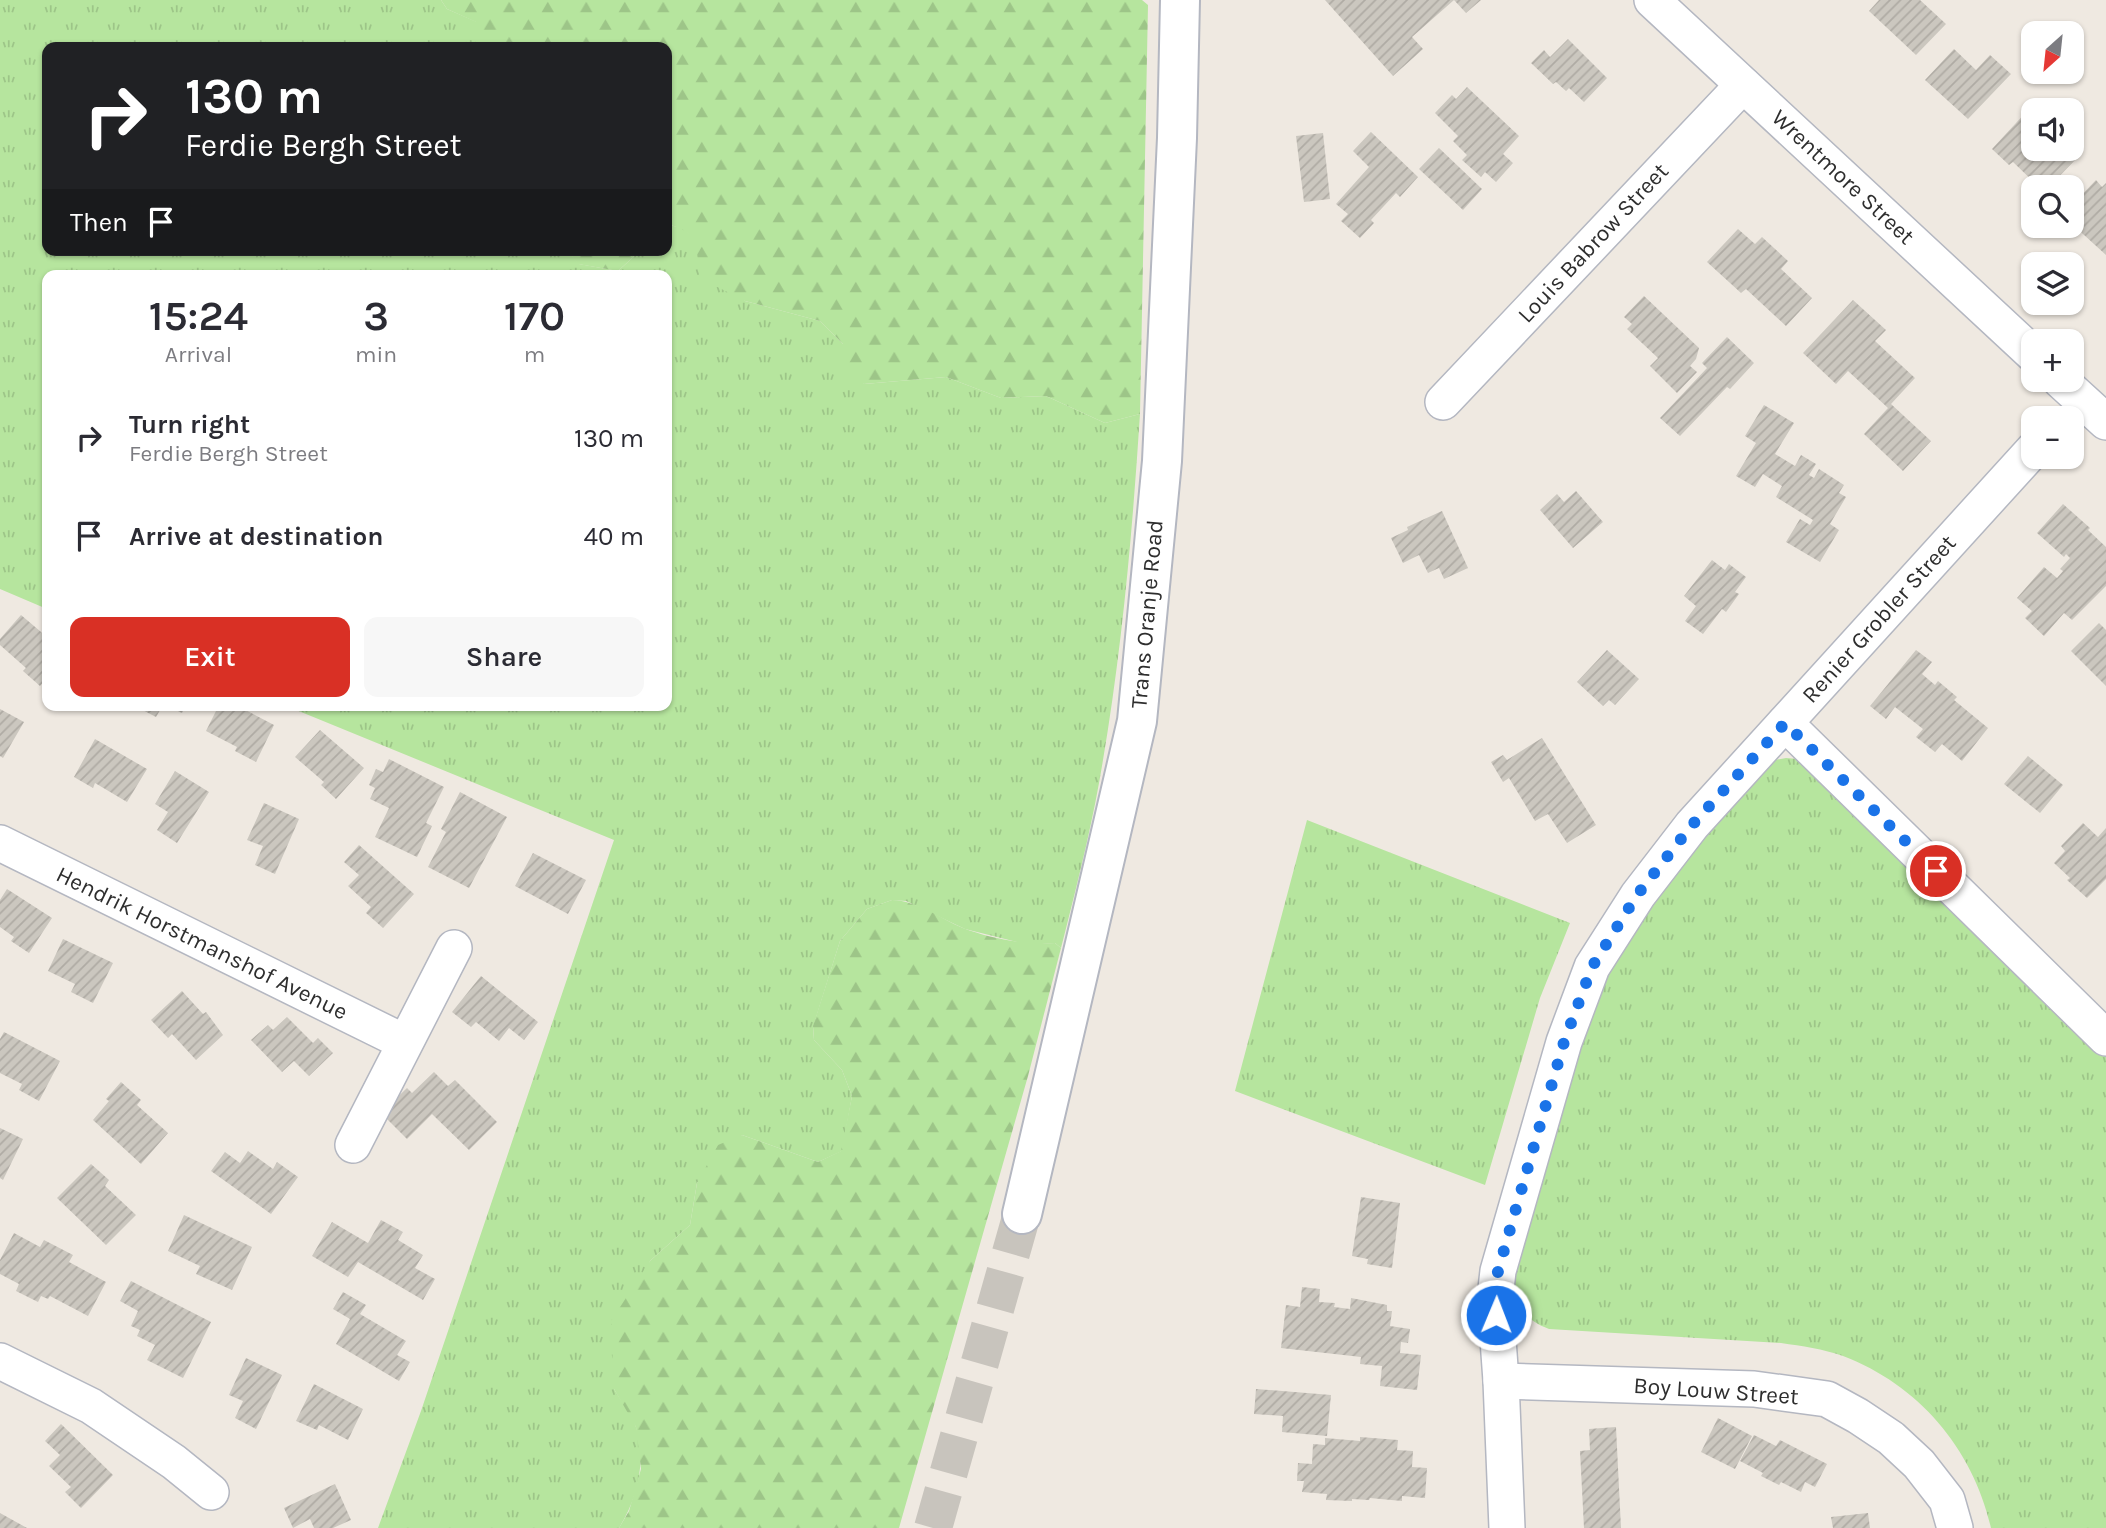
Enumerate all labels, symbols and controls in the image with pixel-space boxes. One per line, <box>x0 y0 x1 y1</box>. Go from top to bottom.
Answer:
north arrow <box>2021 21 2084 84</box>
map controls <box>2021 21 2084 469</box>
text: 130 m <box>185 68 323 125</box>
icon: right <box>70 70 161 161</box>
button: sound <box>2021 98 2084 161</box>
street label: Wrentmore Street <box>1766 104 1920 250</box>
text: Ferdie Bergh Street <box>185 127 462 164</box>
street label: Louis Babrow Street <box>1512 157 1674 328</box>
button: search <box>2021 175 2084 238</box>
icon: arrive <box>142 203 180 241</box>
text: Then <box>70 207 128 238</box>
button: layers <box>2021 252 2084 315</box>
text: 15:24 <box>149 291 248 341</box>
text: 3 <box>363 291 389 341</box>
text: 170 <box>504 291 565 341</box>
button: + <box>2021 329 2084 392</box>
text: Arrival <box>165 341 232 368</box>
text: min <box>355 341 397 368</box>
text: m <box>524 341 545 368</box>
button: − <box>2021 406 2084 469</box>
text: Turn right <box>129 409 250 440</box>
icon: right <box>70 419 108 457</box>
text: 130 m <box>574 423 644 454</box>
text: Ferdie Bergh Street <box>129 440 328 467</box>
icon: arrive <box>70 517 108 555</box>
street label: Trans Oranje Road <box>1125 518 1169 710</box>
text: Arrive at destination <box>129 521 383 552</box>
text: 40 m <box>584 521 644 552</box>
street label: Renier Grobler Street <box>1796 529 1962 709</box>
button: Exit <box>70 617 350 697</box>
button: Share <box>364 617 644 697</box>
pin <box>1906 841 1966 901</box>
icon: arrive <box>1917 852 1955 890</box>
street label: Hendrik Horstmanshof Avenue <box>52 861 352 1025</box>
position arrow <box>1459 1278 1533 1352</box>
street label: Boy Louw Street <box>1632 1372 1800 1410</box>

